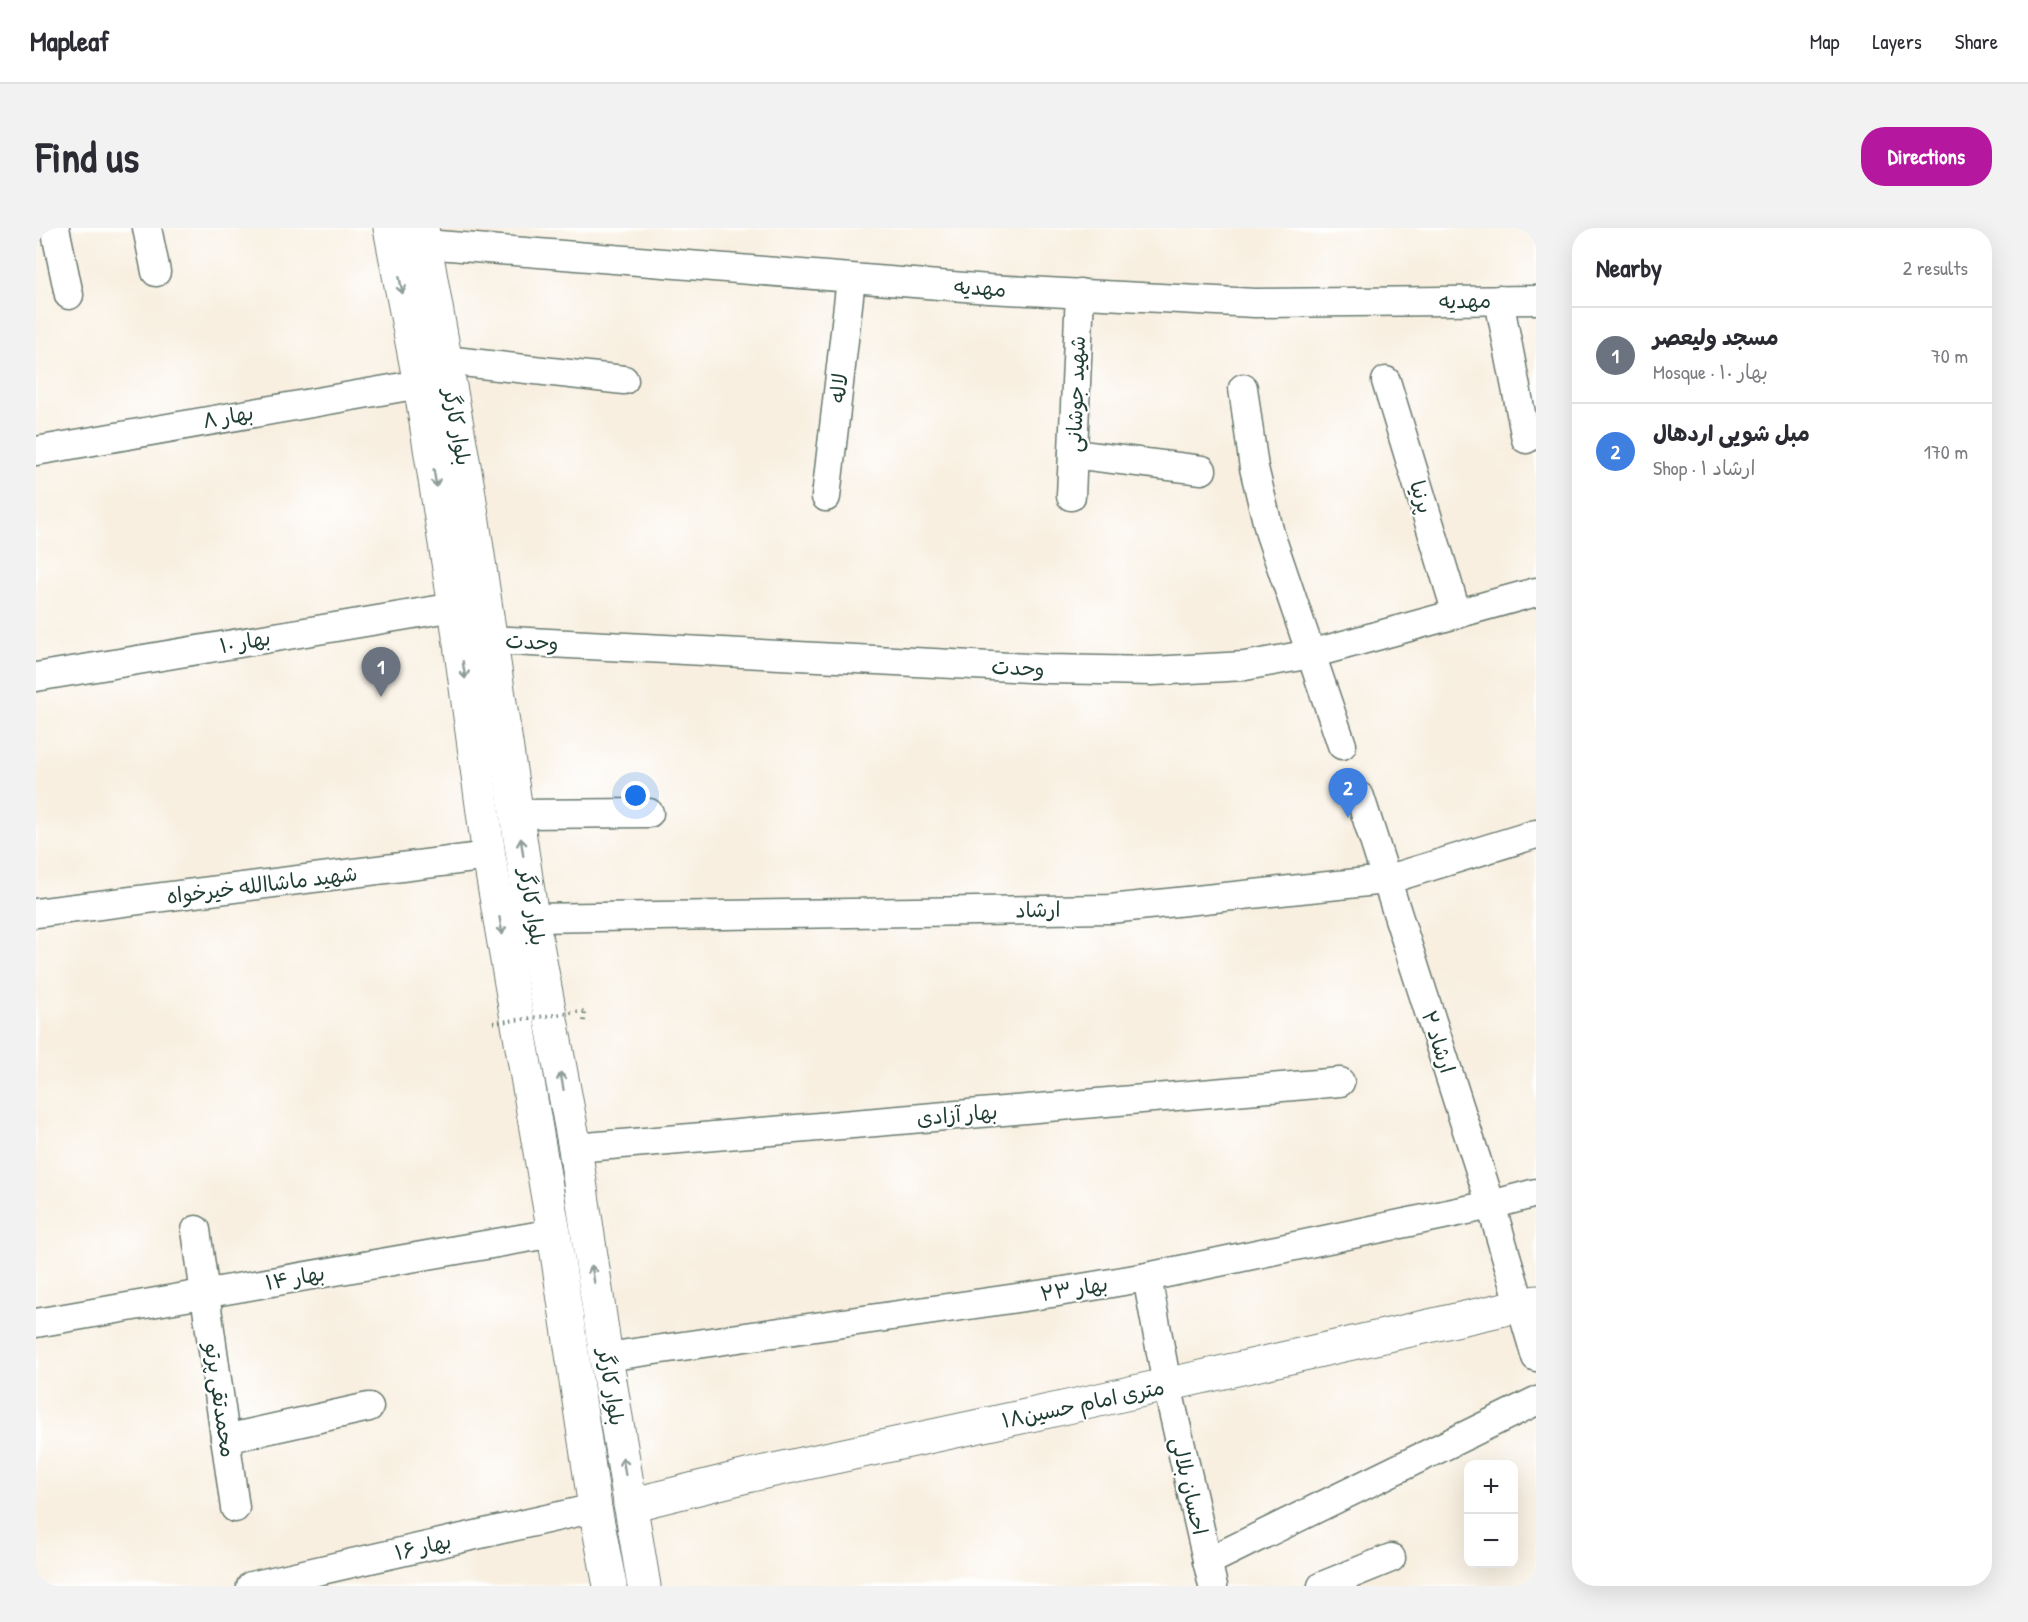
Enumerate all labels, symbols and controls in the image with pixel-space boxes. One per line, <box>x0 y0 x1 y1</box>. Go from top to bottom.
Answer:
text: Mapleaf <box>30 22 109 60</box>
text: Map <box>1810 27 1839 56</box>
text: Layers <box>1872 27 1922 56</box>
text: Share <box>1955 27 1998 56</box>
button: Directions <box>1861 127 1992 186</box>
text: Find us <box>36 128 139 185</box>
text: Nearby <box>1596 250 1662 285</box>
text: 2 results <box>1903 254 1968 281</box>
street label: مهدیه <box>953 271 1007 304</box>
one-way arrow <box>396 275 407 295</box>
street label: مهدیه <box>1439 286 1491 315</box>
text: مسجد ولیعصر <box>1653 322 1779 352</box>
street label: شهید جوشانی <box>1059 335 1092 453</box>
text: 1 <box>1612 342 1619 369</box>
text: 70 m <box>1931 342 1968 369</box>
text: Mosque · بهار ۱۰ <box>1653 358 1768 385</box>
street label: لاله <box>823 372 854 404</box>
street label: بلوار کارگر <box>436 384 479 468</box>
street label: بهار ۸ <box>200 398 256 435</box>
text: مبل شویی اردهال <box>1653 418 1810 448</box>
text: 2 <box>1611 438 1620 465</box>
text: 170 m <box>1924 438 1968 465</box>
text: Shop · ارشاد ۱ <box>1653 454 1755 481</box>
one-way arrow <box>429 467 440 487</box>
street label: پرنیا <box>1403 477 1440 517</box>
street label: بهار ۱۰ <box>217 623 273 660</box>
street label: وحدت <box>505 626 559 657</box>
pin: 1 <box>362 648 400 697</box>
street label: وحدت <box>991 652 1045 683</box>
one-way arrow <box>458 660 469 680</box>
pin: 2 <box>1328 768 1368 818</box>
your location <box>621 781 650 810</box>
one-way arrow <box>517 838 528 858</box>
street label: شهید ماشاالله خیرخواه <box>165 858 359 911</box>
street label: بلوار کارگر <box>512 864 553 948</box>
street label: ارشاد <box>1015 895 1061 924</box>
one-way arrow <box>495 915 506 935</box>
street label: ارشاد ۲ <box>1415 1007 1462 1077</box>
one-way arrow <box>556 1072 567 1091</box>
street label: بهار آزادی <box>915 1097 999 1132</box>
street label: بهار ۱۴ <box>263 1258 327 1297</box>
one-way arrow <box>588 1264 599 1284</box>
street label: بهار ۲۳ <box>1038 1269 1110 1308</box>
street label: محمدتقی پرتو <box>198 1340 243 1459</box>
street label: بلوار کارگر <box>591 1344 632 1428</box>
street label: ۱۸متری امام حسین <box>999 1372 1167 1437</box>
street label: احسان بلالی <box>1164 1434 1215 1538</box>
one-way arrow <box>618 1457 629 1476</box>
map controls <box>1464 1460 1518 1568</box>
button: + <box>1464 1460 1518 1514</box>
button: − <box>1464 1514 1518 1568</box>
street label: بهار ۱۶ <box>392 1526 454 1567</box>

